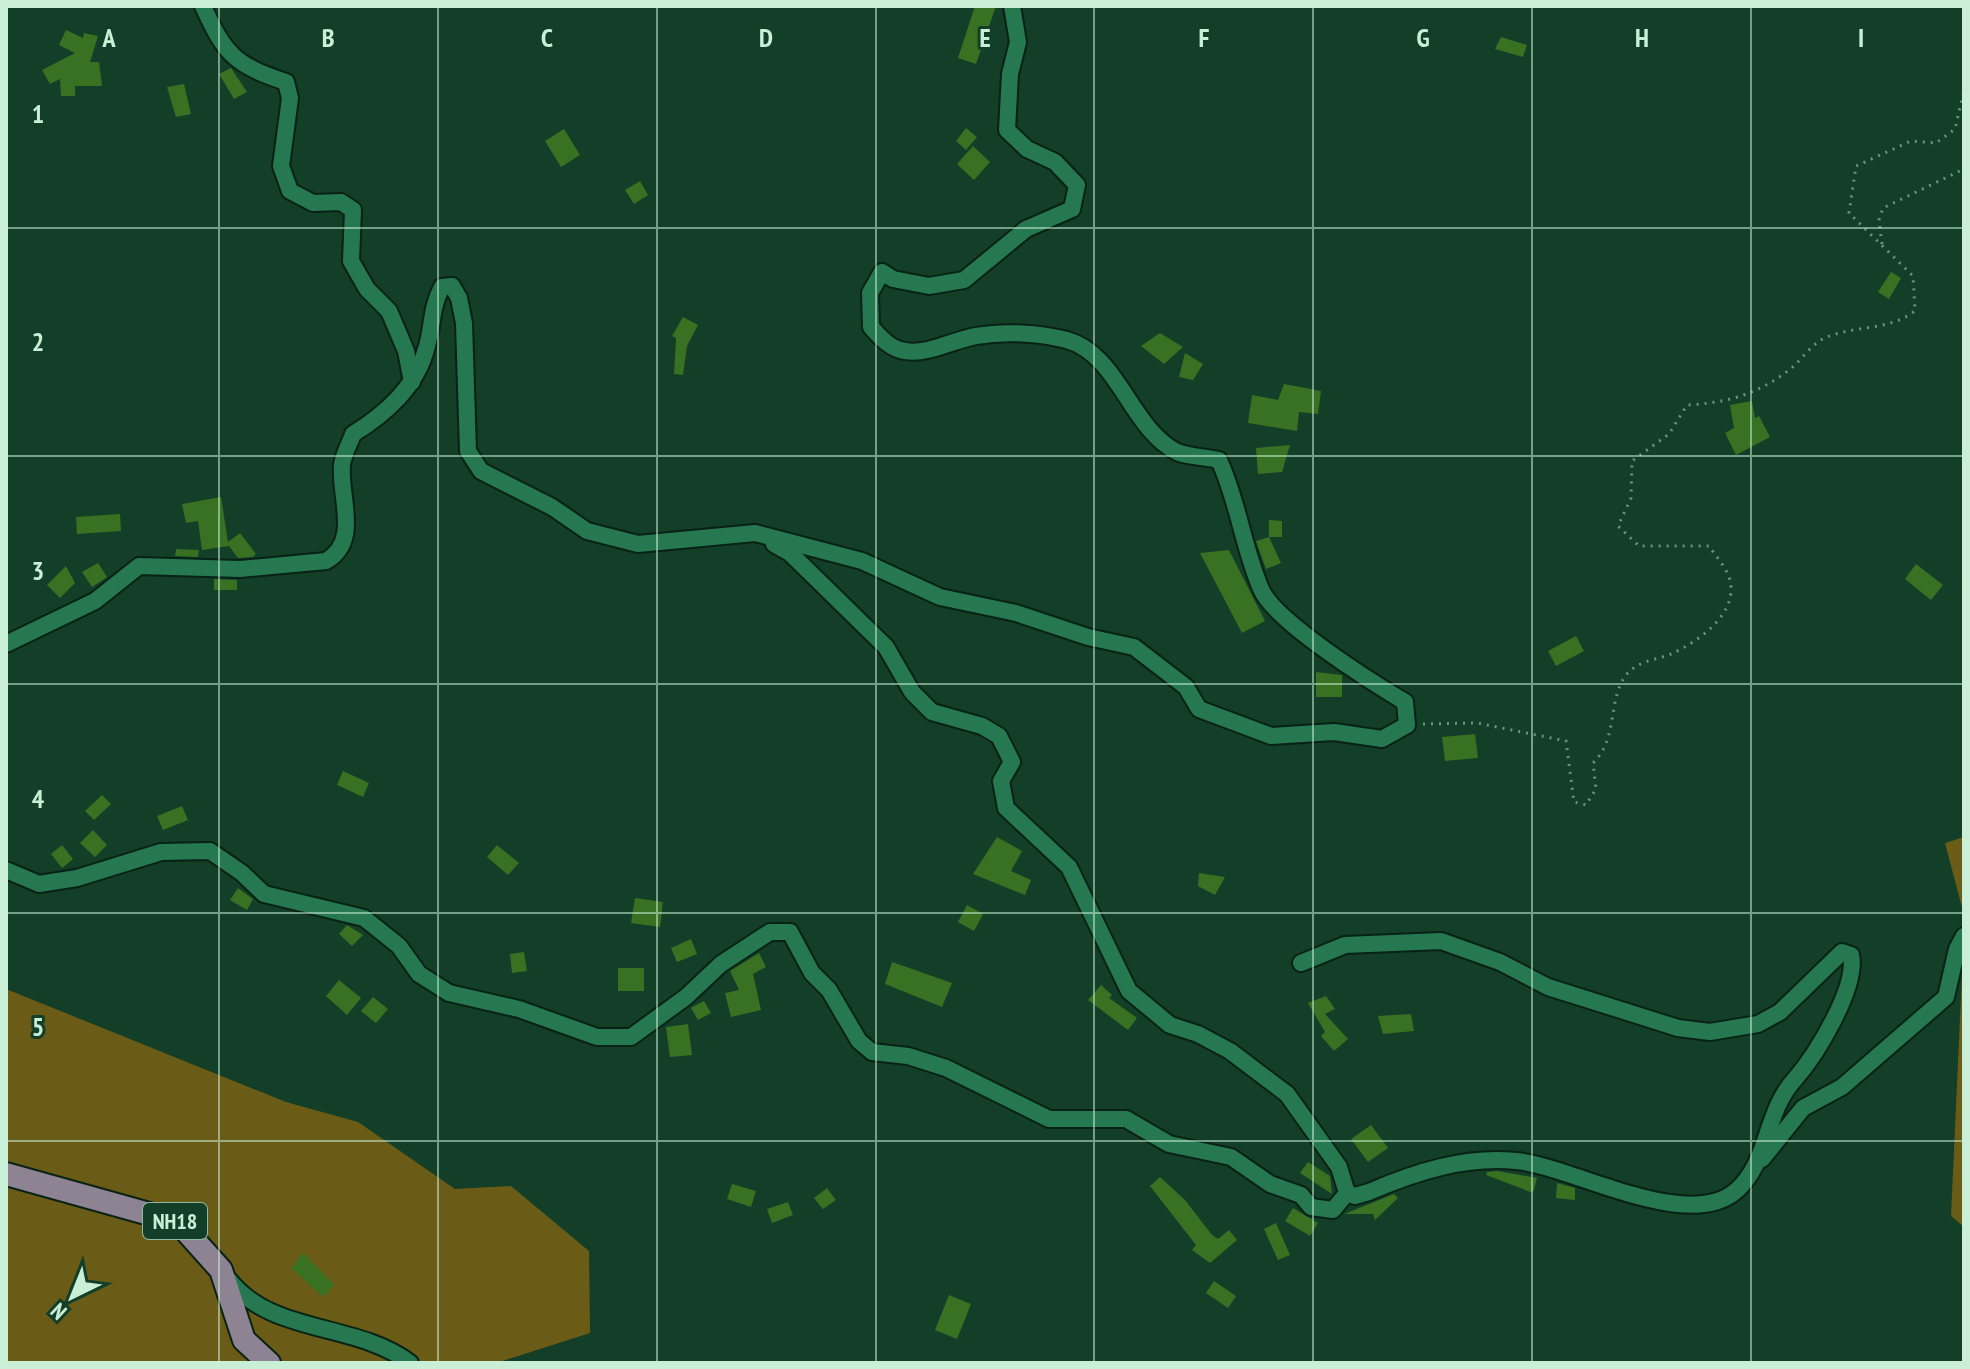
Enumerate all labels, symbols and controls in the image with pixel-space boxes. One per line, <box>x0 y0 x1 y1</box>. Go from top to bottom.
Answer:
text: A <box>101 21 116 54</box>
text: B <box>322 21 335 54</box>
text: C <box>541 21 553 54</box>
text: D <box>759 21 773 54</box>
text: E <box>979 21 991 54</box>
text: F <box>1199 21 1210 54</box>
text: G <box>1416 21 1430 54</box>
text: H <box>1635 21 1649 54</box>
text: I <box>1858 21 1864 54</box>
text: 1 <box>32 97 44 130</box>
text: 2 <box>32 325 44 358</box>
text: 3 <box>32 554 44 587</box>
text: 4 <box>32 782 45 815</box>
text: 5 <box>32 1010 44 1043</box>
road number: NH18 <box>143 1203 207 1239</box>
north arrow <box>32 1257 112 1337</box>
text: N <box>44 1297 72 1326</box>

